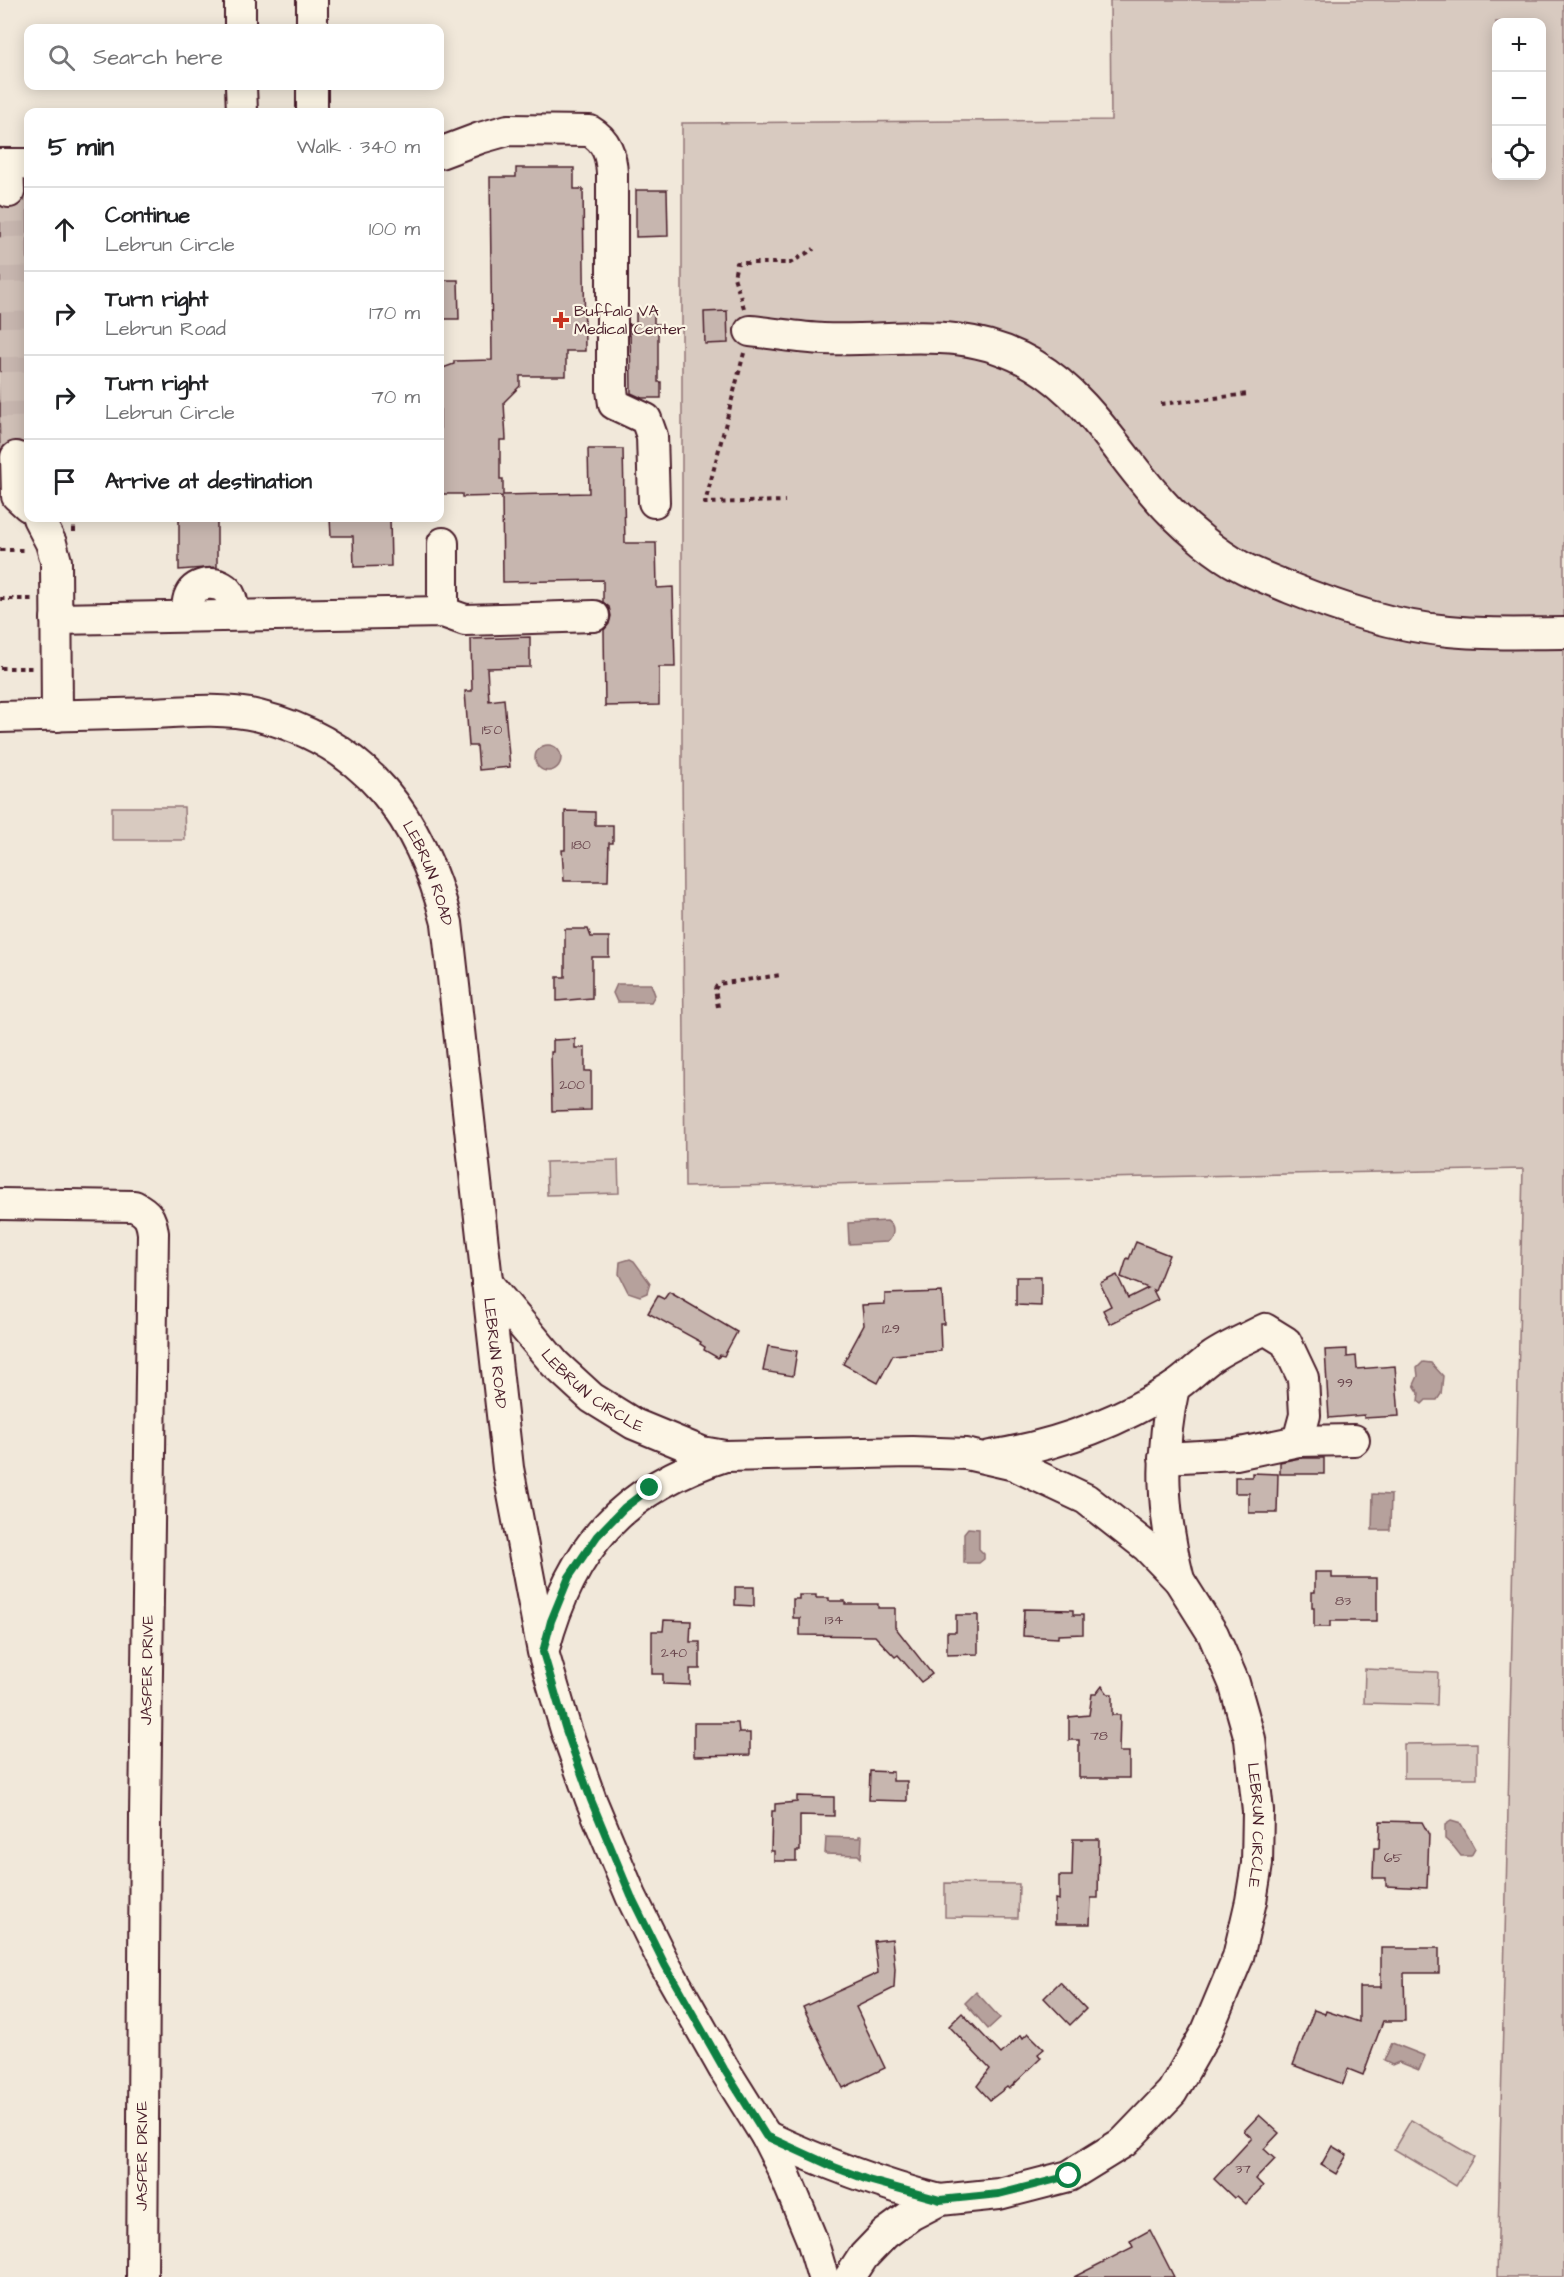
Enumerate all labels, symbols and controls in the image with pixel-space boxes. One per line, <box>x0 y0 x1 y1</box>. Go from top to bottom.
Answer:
map controls <box>1492 18 1546 180</box>
button: + <box>1492 18 1546 72</box>
search box <box>24 24 444 90</box>
icon: search <box>45 41 78 74</box>
text: Search here <box>93 42 223 73</box>
button: − <box>1492 72 1546 126</box>
button: locate <box>1492 126 1546 180</box>
text: 5 min <box>48 129 114 165</box>
text: Walk · 340 m <box>297 133 420 161</box>
text: Continue <box>105 200 190 231</box>
icon: ahead <box>48 213 81 246</box>
text: 100 m <box>369 215 420 243</box>
text: Lebrun Circle <box>105 231 235 259</box>
text: Turn right <box>105 284 208 315</box>
icon: right <box>48 297 81 330</box>
text: 170 m <box>369 299 420 327</box>
place label: Buffalo VA Medical Center <box>574 300 686 340</box>
marker: Buffalo VA Medical Center <box>552 311 570 329</box>
text: Lebrun Road <box>105 315 226 343</box>
text: Turn right <box>105 368 208 399</box>
icon: right <box>48 381 81 414</box>
text: 70 m <box>372 383 420 411</box>
text: Lebrun Circle <box>105 399 235 427</box>
icon: arrive <box>48 465 81 498</box>
text: Arrive at destination <box>105 466 312 497</box>
house number: 150 <box>482 720 502 740</box>
street label: LEBRUN ROAD <box>397 817 458 928</box>
house number: 180 <box>571 835 591 855</box>
house number: 200 <box>559 1075 585 1095</box>
street label: LEBRUN ROAD <box>478 1296 512 1410</box>
house number: 129 <box>882 1319 900 1339</box>
street label: LEBRUN CIRCLE <box>536 1344 647 1438</box>
house number: 99 <box>1337 1373 1353 1393</box>
route end <box>636 1474 662 1500</box>
house number: 83 <box>1335 1591 1351 1611</box>
house number: 134 <box>825 1610 844 1630</box>
street label: JASPER DRIVE <box>135 1614 159 1725</box>
house number: 240 <box>661 1643 687 1663</box>
house number: 78 <box>1090 1726 1108 1746</box>
street label: LEBRUN CIRCLE <box>1242 1762 1269 1890</box>
house number: 65 <box>1384 1848 1402 1868</box>
street label: JASPER DRIVE <box>131 2100 153 2211</box>
house number: 37 <box>1235 2159 1251 2179</box>
route start <box>1055 2162 1081 2188</box>

